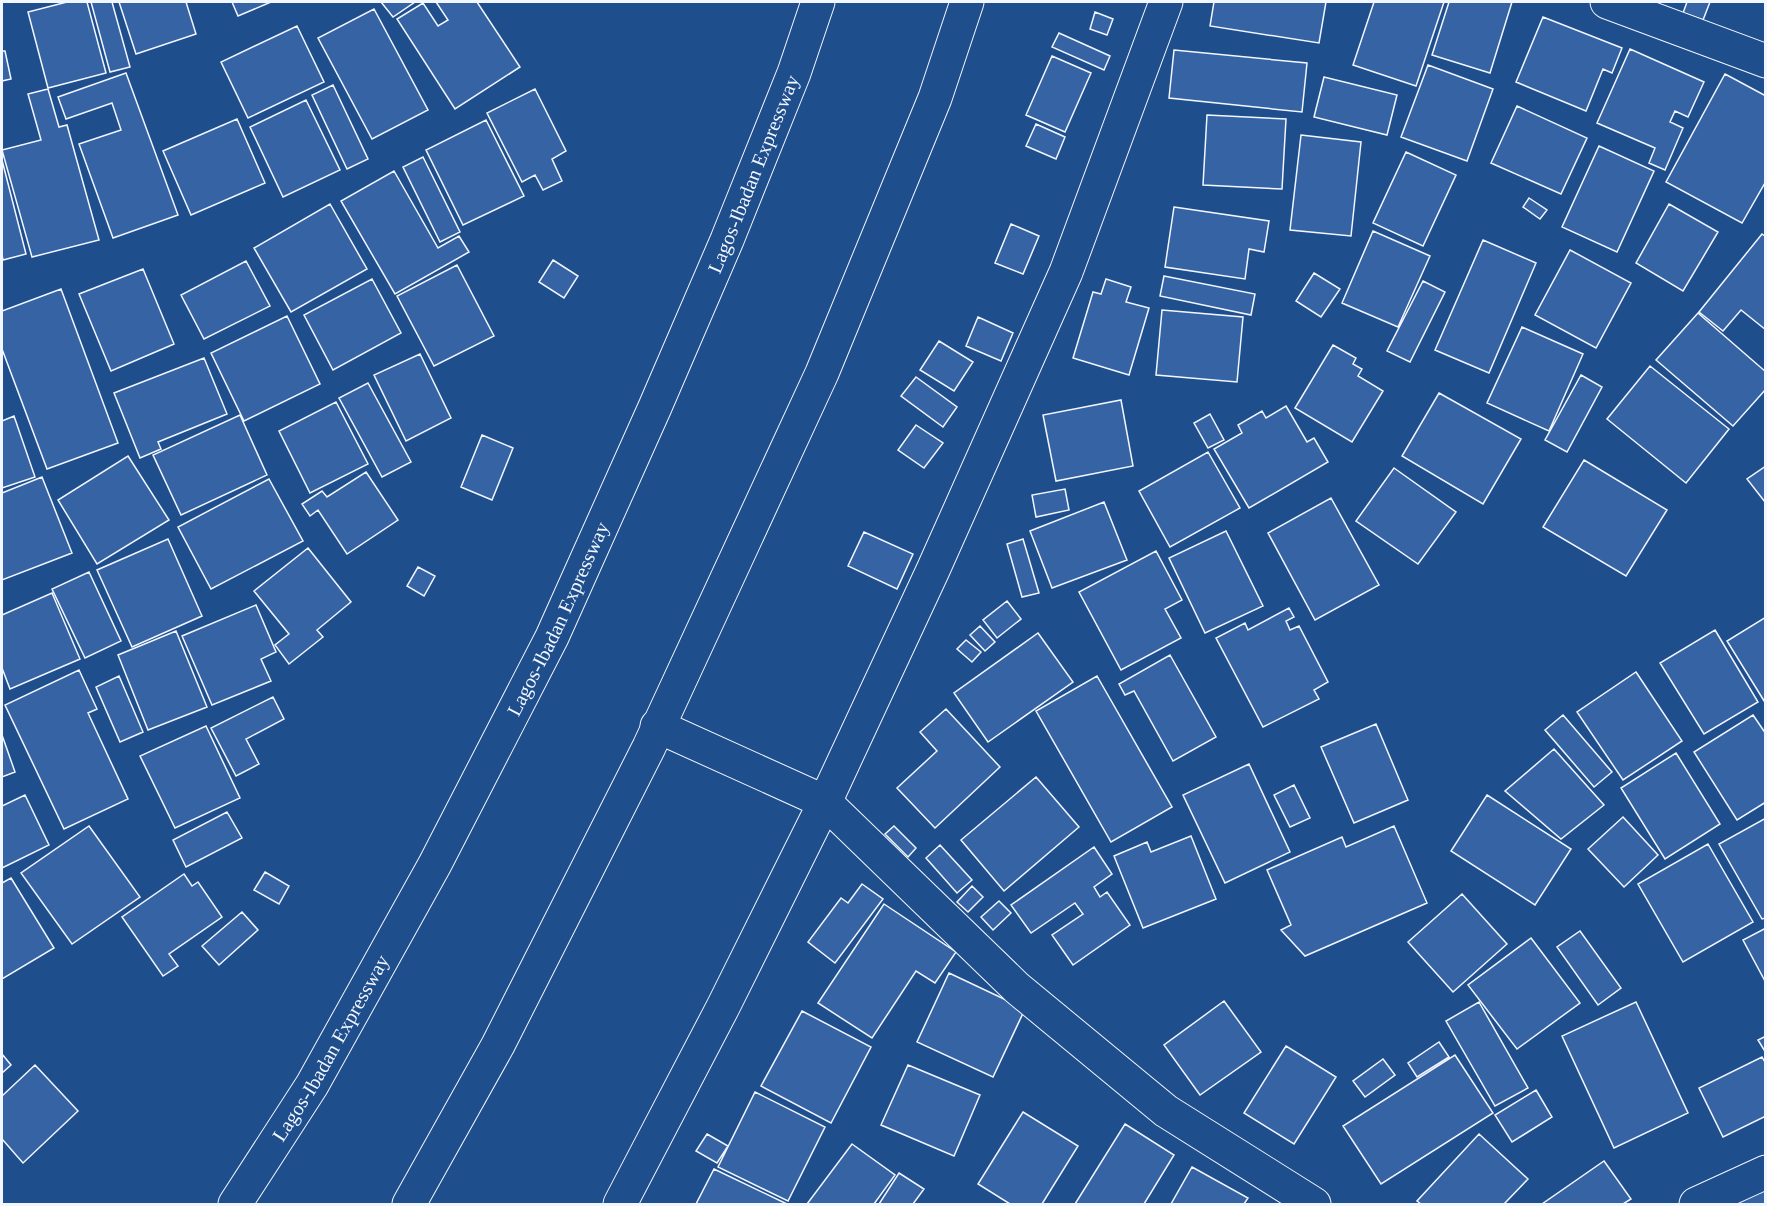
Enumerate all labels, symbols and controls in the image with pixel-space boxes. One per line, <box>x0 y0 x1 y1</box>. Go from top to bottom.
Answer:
street label: Lagos-Ibadan Expressway <box>703 72 804 276</box>
street label: Lagos-Ibadan Expressway <box>502 519 614 719</box>
street label: Lagos-Ibadan Expressway <box>268 951 394 1145</box>

